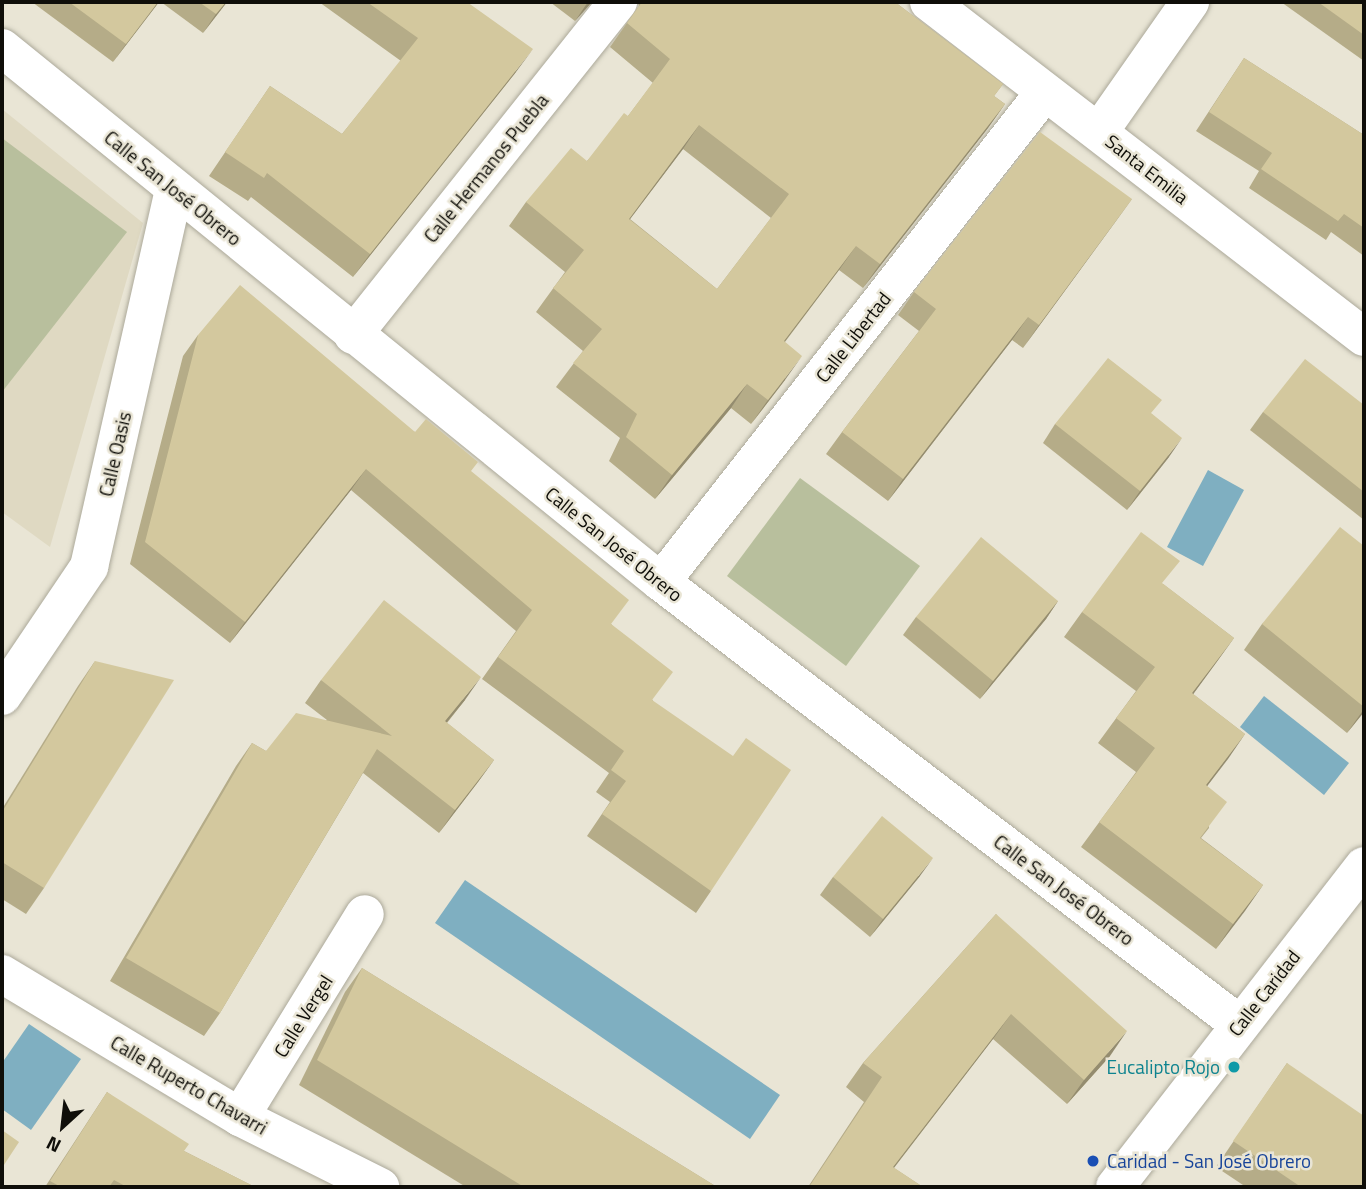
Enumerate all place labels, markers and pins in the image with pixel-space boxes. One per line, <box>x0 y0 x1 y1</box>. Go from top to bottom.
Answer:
place label: Eucalipto Rojo <box>1107 1056 1220 1078</box>
marker: Eucalipto Rojo <box>1226 1059 1242 1075</box>
place label: Caridad - San José Obrero <box>1107 1150 1311 1172</box>
marker: Caridad - San José Obrero <box>1085 1153 1101 1169</box>

